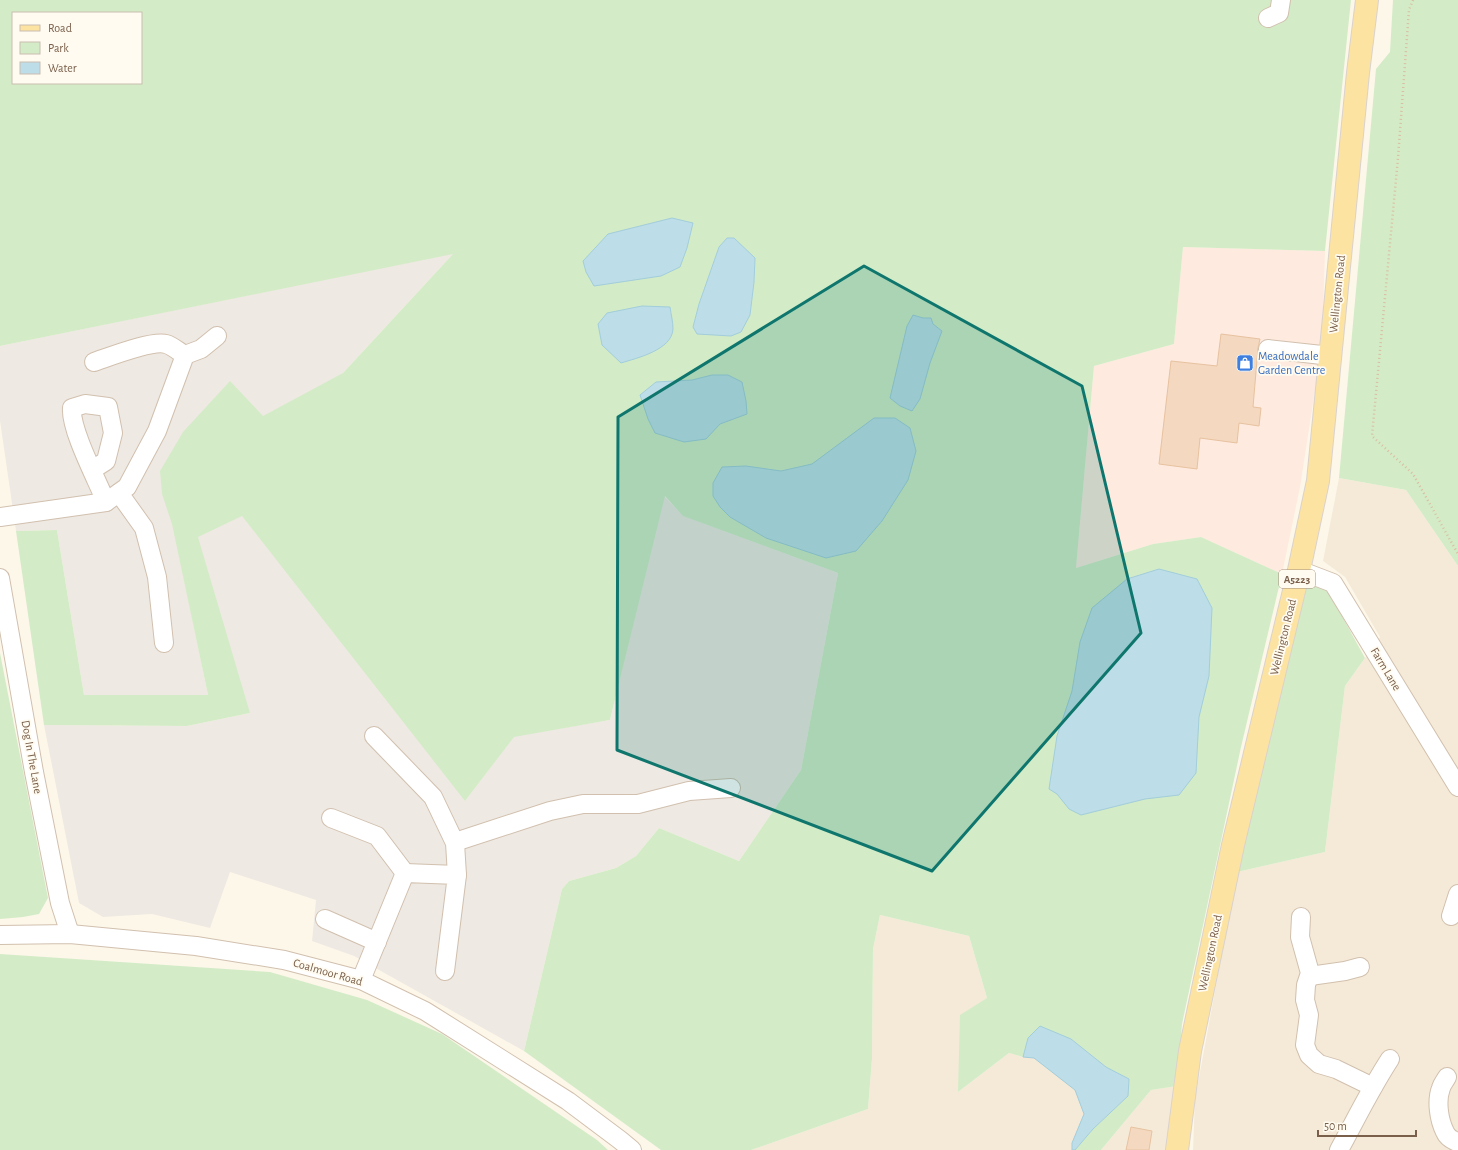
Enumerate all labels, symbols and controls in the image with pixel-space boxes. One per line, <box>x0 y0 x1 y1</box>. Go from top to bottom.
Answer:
legend <box>12 12 142 84</box>
text: Road <box>48 22 72 34</box>
text: Park <box>48 42 69 54</box>
text: Water <box>48 62 77 74</box>
street label: Wellington Road <box>1327 255 1347 333</box>
place label: Meadowdale Garden Centre <box>1258 350 1325 376</box>
shop icon: Meadowdale Garden Centre <box>1235 353 1255 373</box>
road number: A5223 <box>1279 570 1315 588</box>
street label: Wellington Road <box>1268 598 1298 676</box>
street label: Farm Lane <box>1369 645 1403 693</box>
street label: Dog In The Lane <box>20 719 44 795</box>
street label: Wellington Road <box>1196 914 1224 992</box>
street label: Coalmoor Road <box>292 956 364 988</box>
scale bar <box>1318 1112 1416 1138</box>
text: 50 m <box>1324 1120 1347 1132</box>

